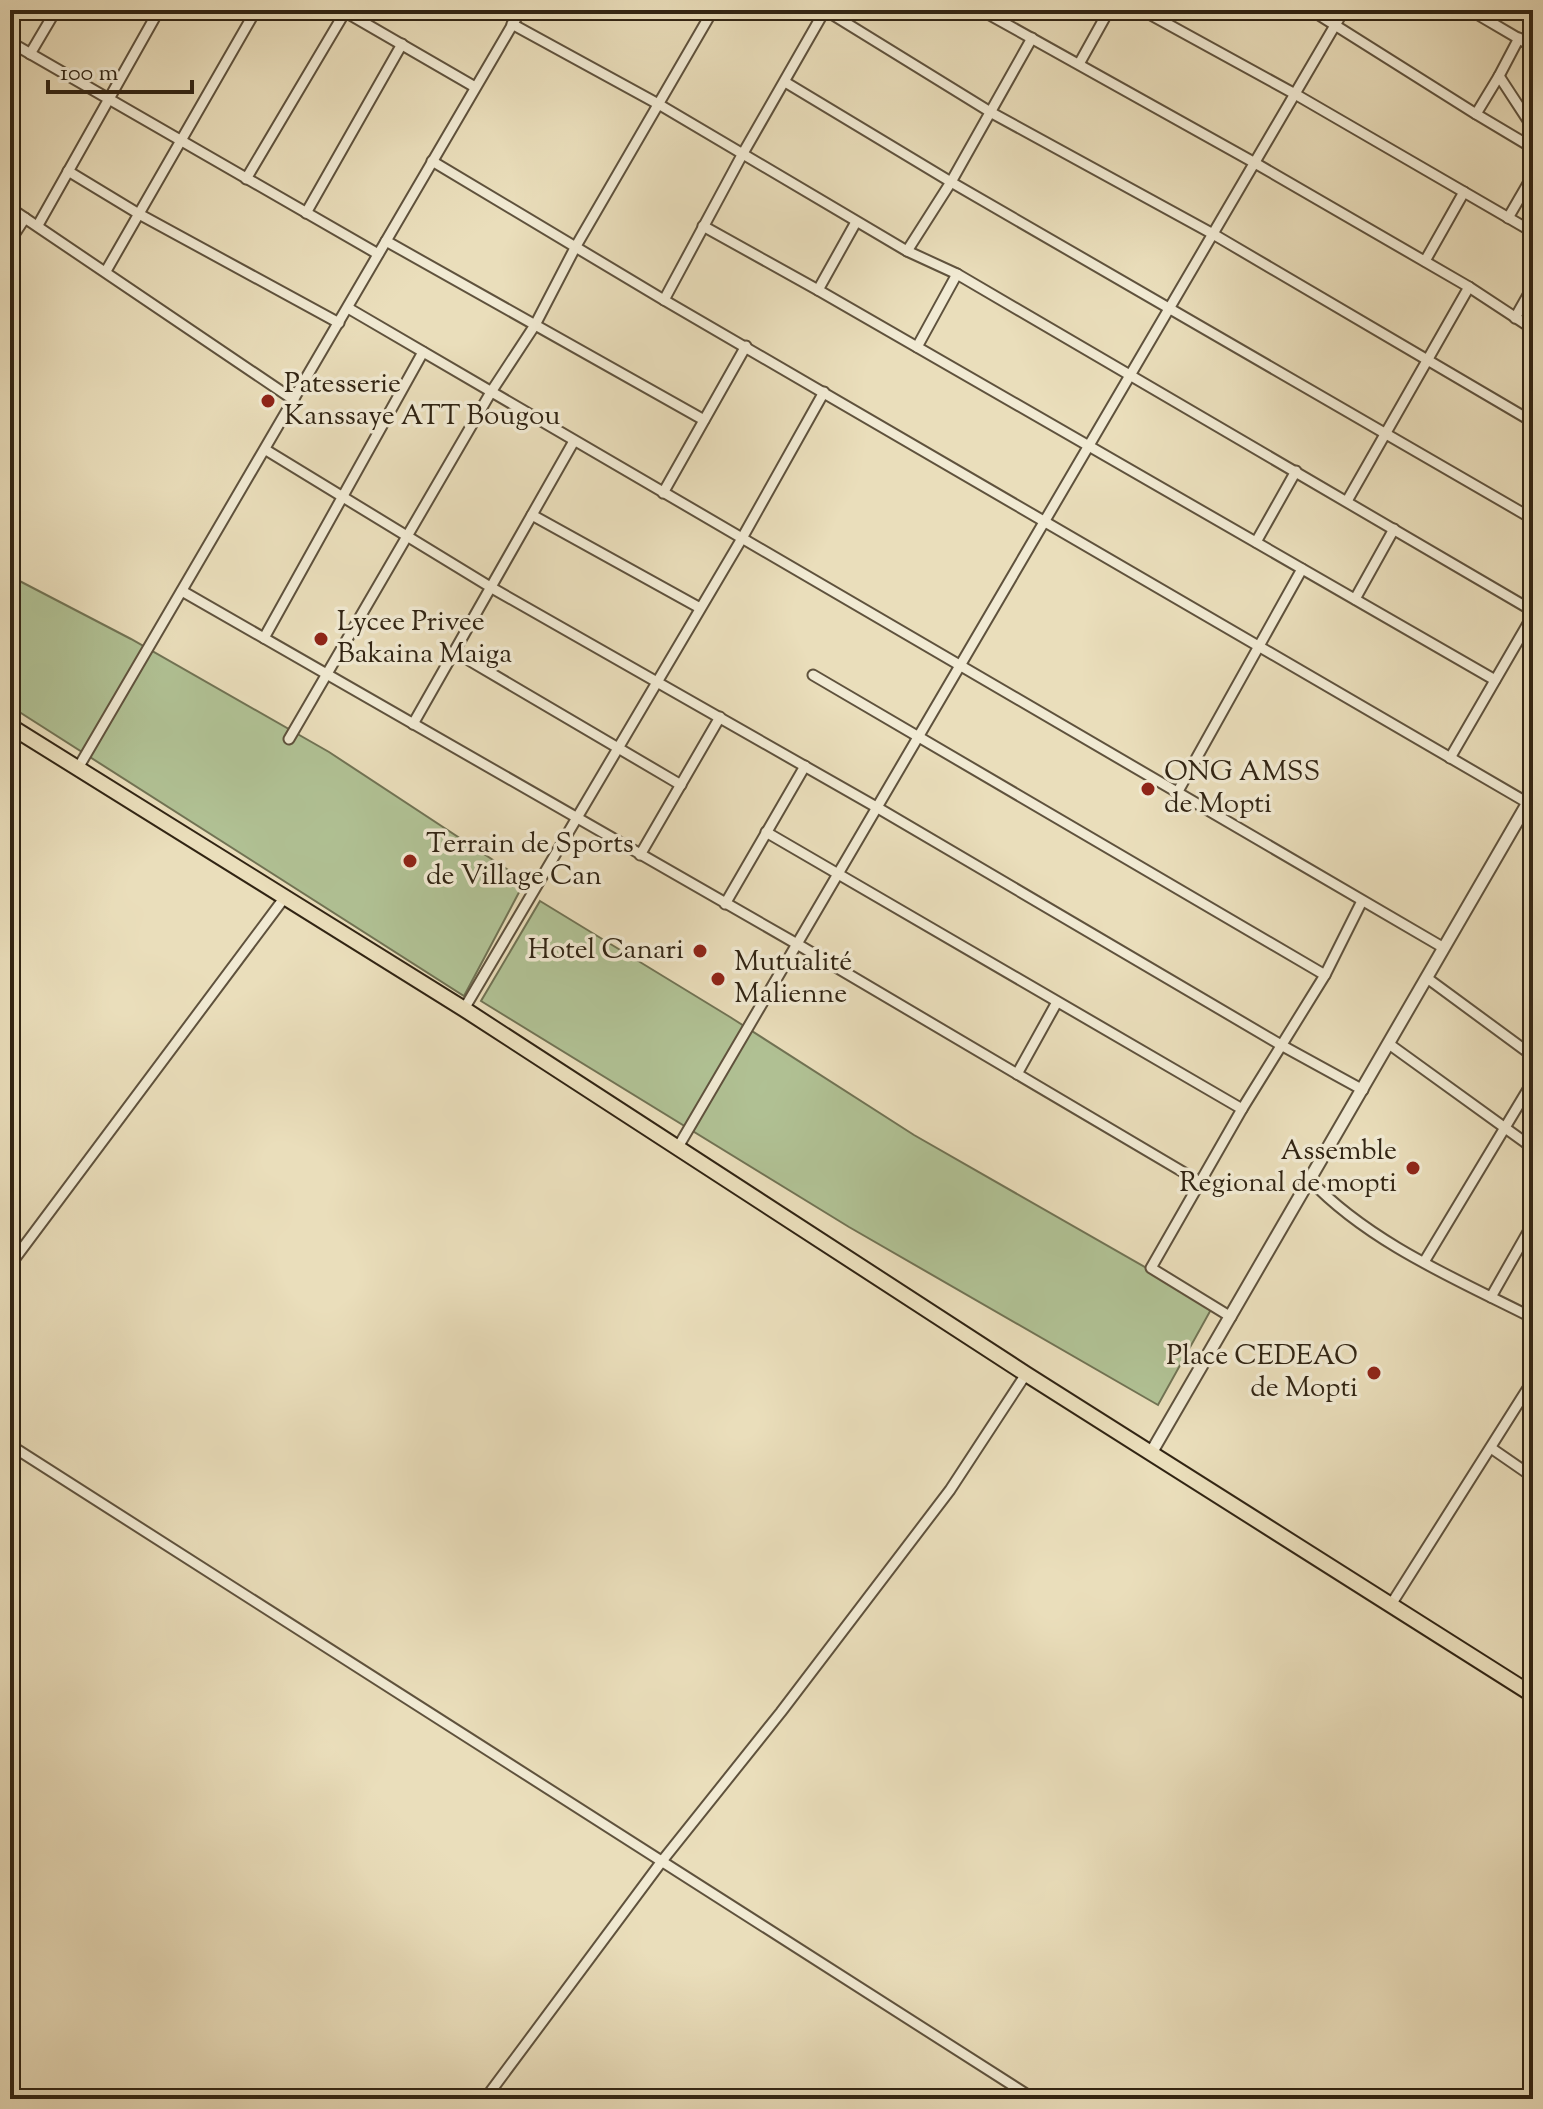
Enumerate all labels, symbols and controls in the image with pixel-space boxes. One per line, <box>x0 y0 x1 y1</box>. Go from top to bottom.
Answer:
scale bar <box>48 44 192 94</box>
text: 100 m <box>60 57 118 91</box>
place label: Patesserie Kanssaye ATT Bougou <box>284 365 560 437</box>
marker: Patesserie Kanssaye ATT Bougou <box>259 392 277 410</box>
place label: Lycee Privee Bakaina Maiga <box>337 603 512 675</box>
marker: Lycee Privee Bakaina Maiga <box>312 630 330 648</box>
place label: ONG AMSS de Mopti <box>1164 753 1320 825</box>
marker: ONG AMSS de Mopti <box>1139 780 1157 798</box>
place label: Terrain de Sports de Village Can <box>426 825 634 897</box>
marker: Terrain de Sports de Village Can <box>401 852 419 870</box>
place label: Hotel Canari <box>528 931 684 971</box>
marker: Hotel Canari <box>691 942 709 960</box>
place label: Mutualité Malienne <box>734 943 852 1015</box>
marker: Mutualité Malienne <box>709 970 727 988</box>
place label: Assemble Regional de mopti <box>1179 1132 1397 1204</box>
marker: Assemble Regional de mopti <box>1404 1159 1422 1177</box>
place label: Place CEDEAO de Mopti <box>1166 1337 1358 1409</box>
marker: Place CEDEAO de Mopti <box>1365 1364 1383 1382</box>

